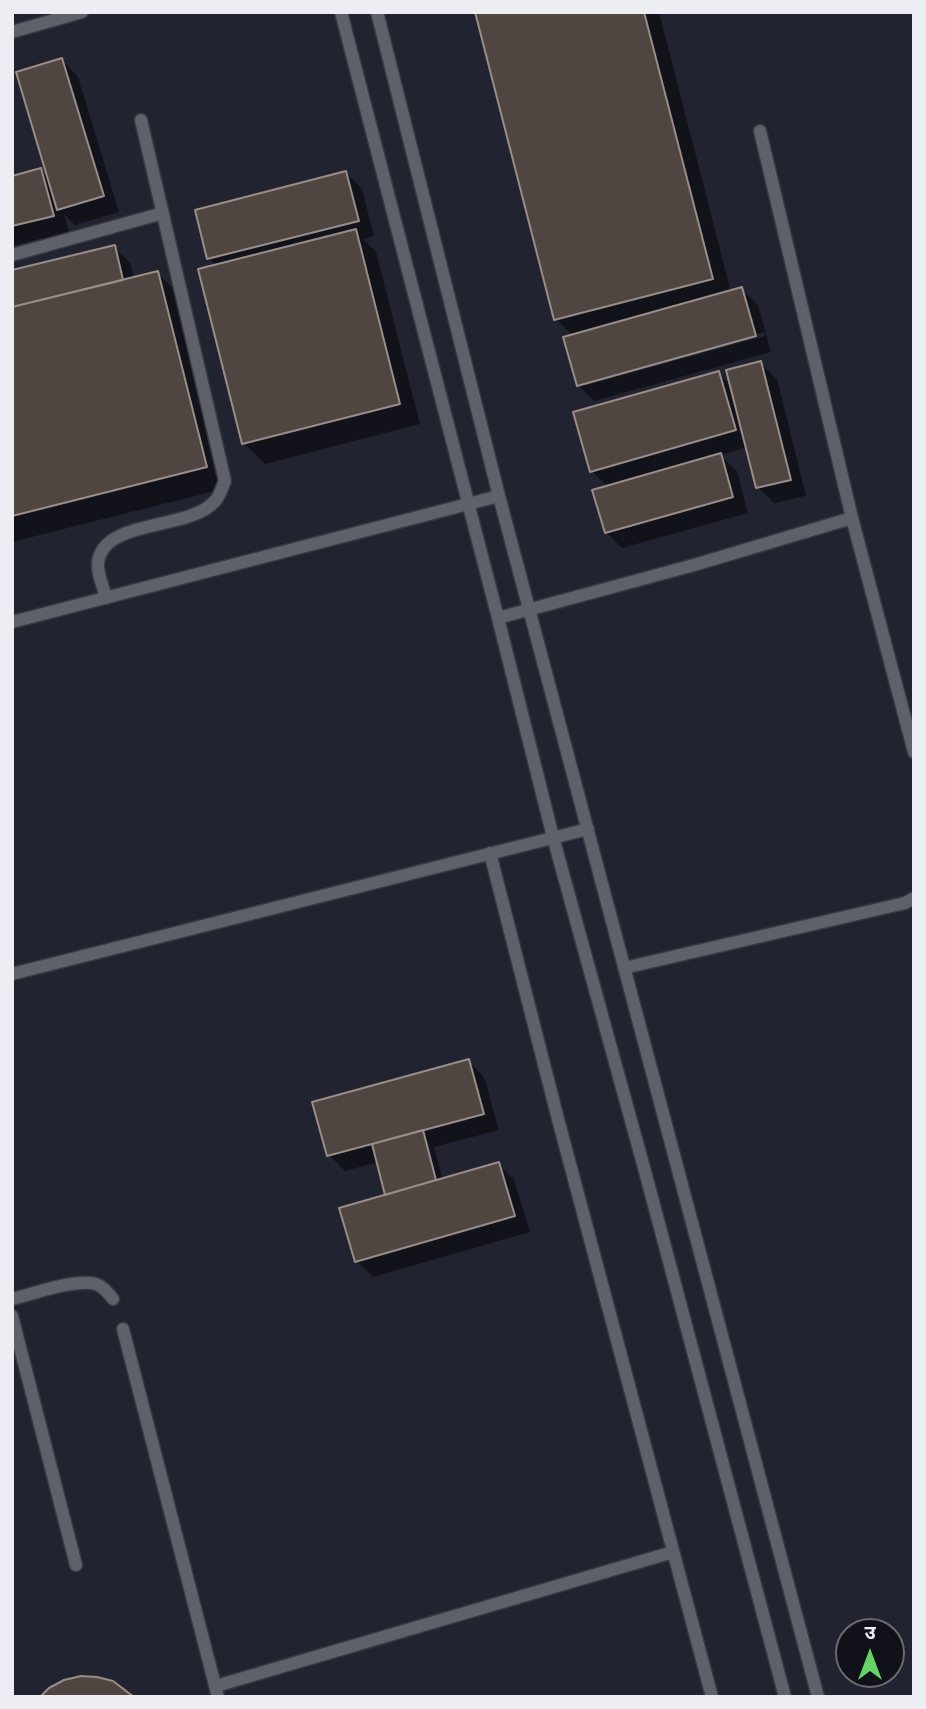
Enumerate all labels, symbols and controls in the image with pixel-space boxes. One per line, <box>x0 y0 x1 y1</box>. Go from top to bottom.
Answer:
north arrow <box>835 1618 905 1688</box>
text: उ <box>864 1624 876 1643</box>

